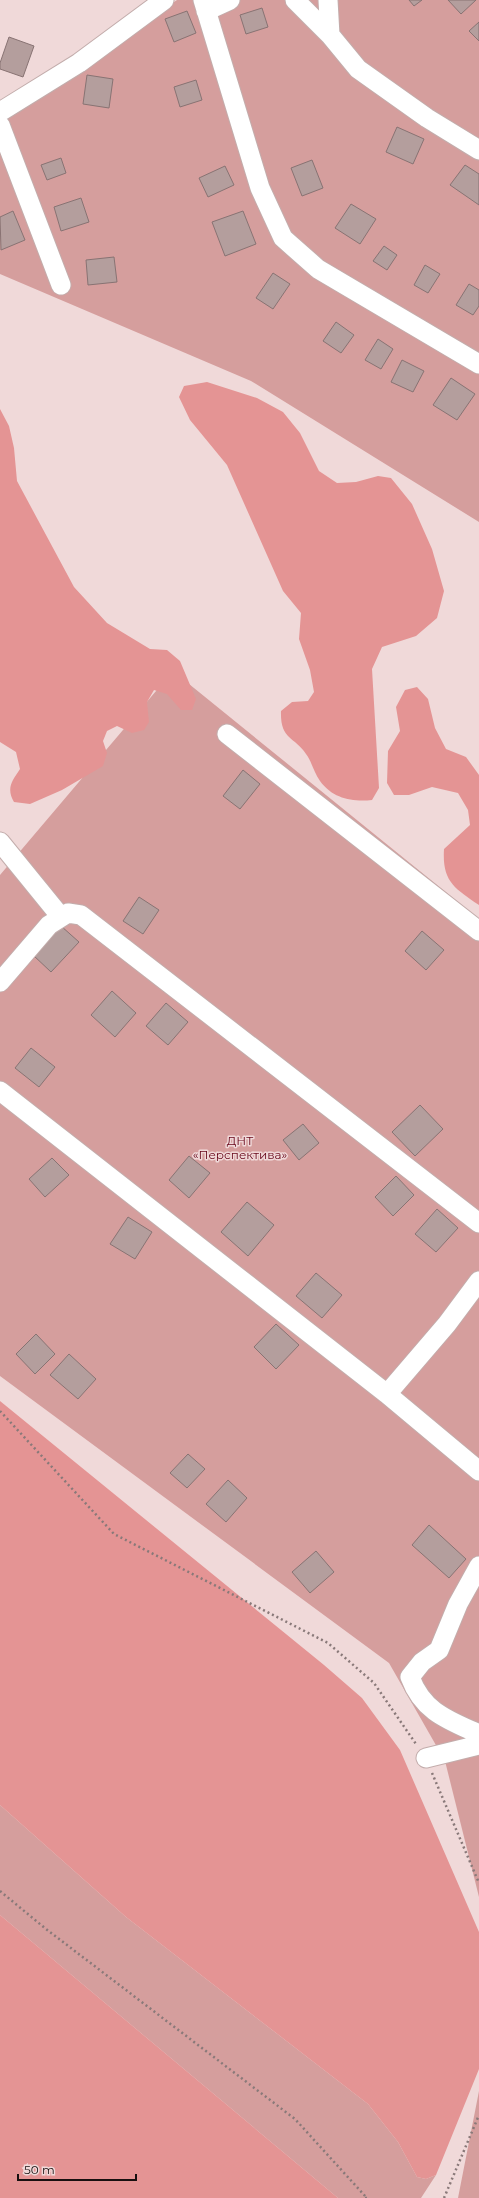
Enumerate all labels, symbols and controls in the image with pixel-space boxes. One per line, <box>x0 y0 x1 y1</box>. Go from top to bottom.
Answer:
park label: ДНТ «Перспектива» <box>193 1133 287 1162</box>
scale bar <box>18 2156 136 2182</box>
text: 50 m <box>24 2162 55 2177</box>

